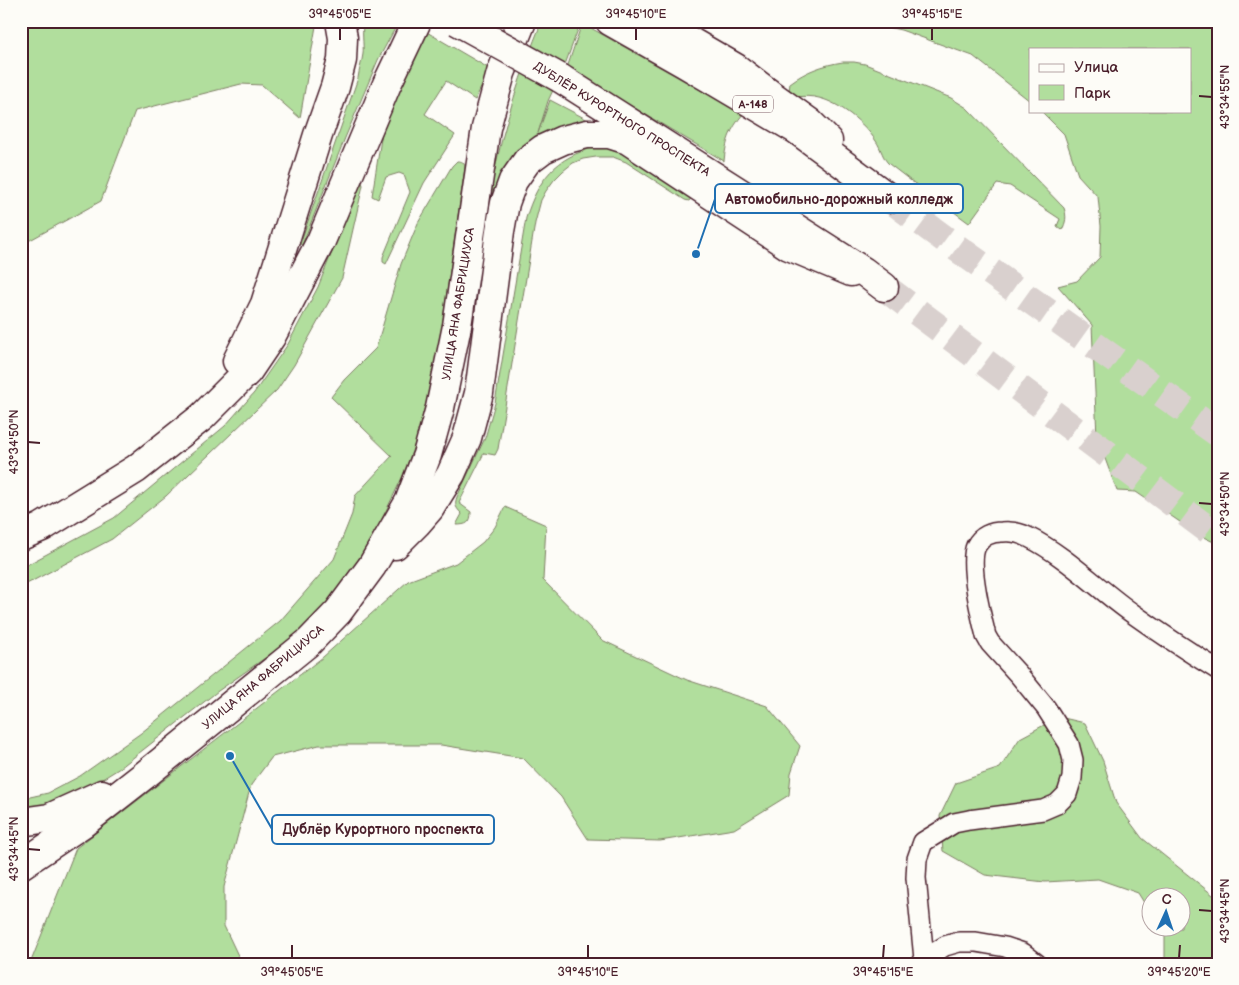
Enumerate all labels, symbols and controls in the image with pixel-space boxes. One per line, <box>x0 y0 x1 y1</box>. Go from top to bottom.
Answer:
text: 39°45'05"E <box>308 7 372 22</box>
text: 39°45'10"E <box>606 7 666 22</box>
text: 39°45'15"E <box>902 7 962 22</box>
legend <box>1029 48 1192 112</box>
street label: ДУБЛЁР КУРОРТНОГО ПРОСПЕКТА <box>531 58 714 180</box>
text: Улица <box>1074 58 1119 77</box>
text: 43°34'55"N <box>1218 65 1233 129</box>
text: Парк <box>1074 84 1111 103</box>
road number: А-148 <box>733 96 773 112</box>
callout: Автомобильно-дорожный колледж <box>715 184 963 213</box>
text: Автомобильно-дорожный колледж <box>724 191 953 208</box>
street label: УЛИЦА ЯНА ФАБРИЦИУСА <box>439 226 478 381</box>
text: 43°34'50"N <box>7 410 22 474</box>
text: 43°34'50"N <box>1218 472 1233 536</box>
street label: УЛИЦА ЯНА ФАБРИЦИУСА <box>199 622 328 733</box>
callout: Дублёр Курортного проспекта <box>272 815 494 844</box>
text: 43°34'45"N <box>7 816 22 882</box>
text: Дублёр Курортного проспекта <box>282 821 484 838</box>
text: 43°34'45"N <box>1218 878 1233 944</box>
north arrow <box>1142 888 1192 938</box>
text: С <box>1161 891 1172 908</box>
text: 39°45'05"E <box>260 965 324 980</box>
text: 39°45'10"E <box>558 965 618 980</box>
text: 39°45'15"E <box>853 965 913 980</box>
text: 39°45'20"E <box>1147 965 1211 980</box>

